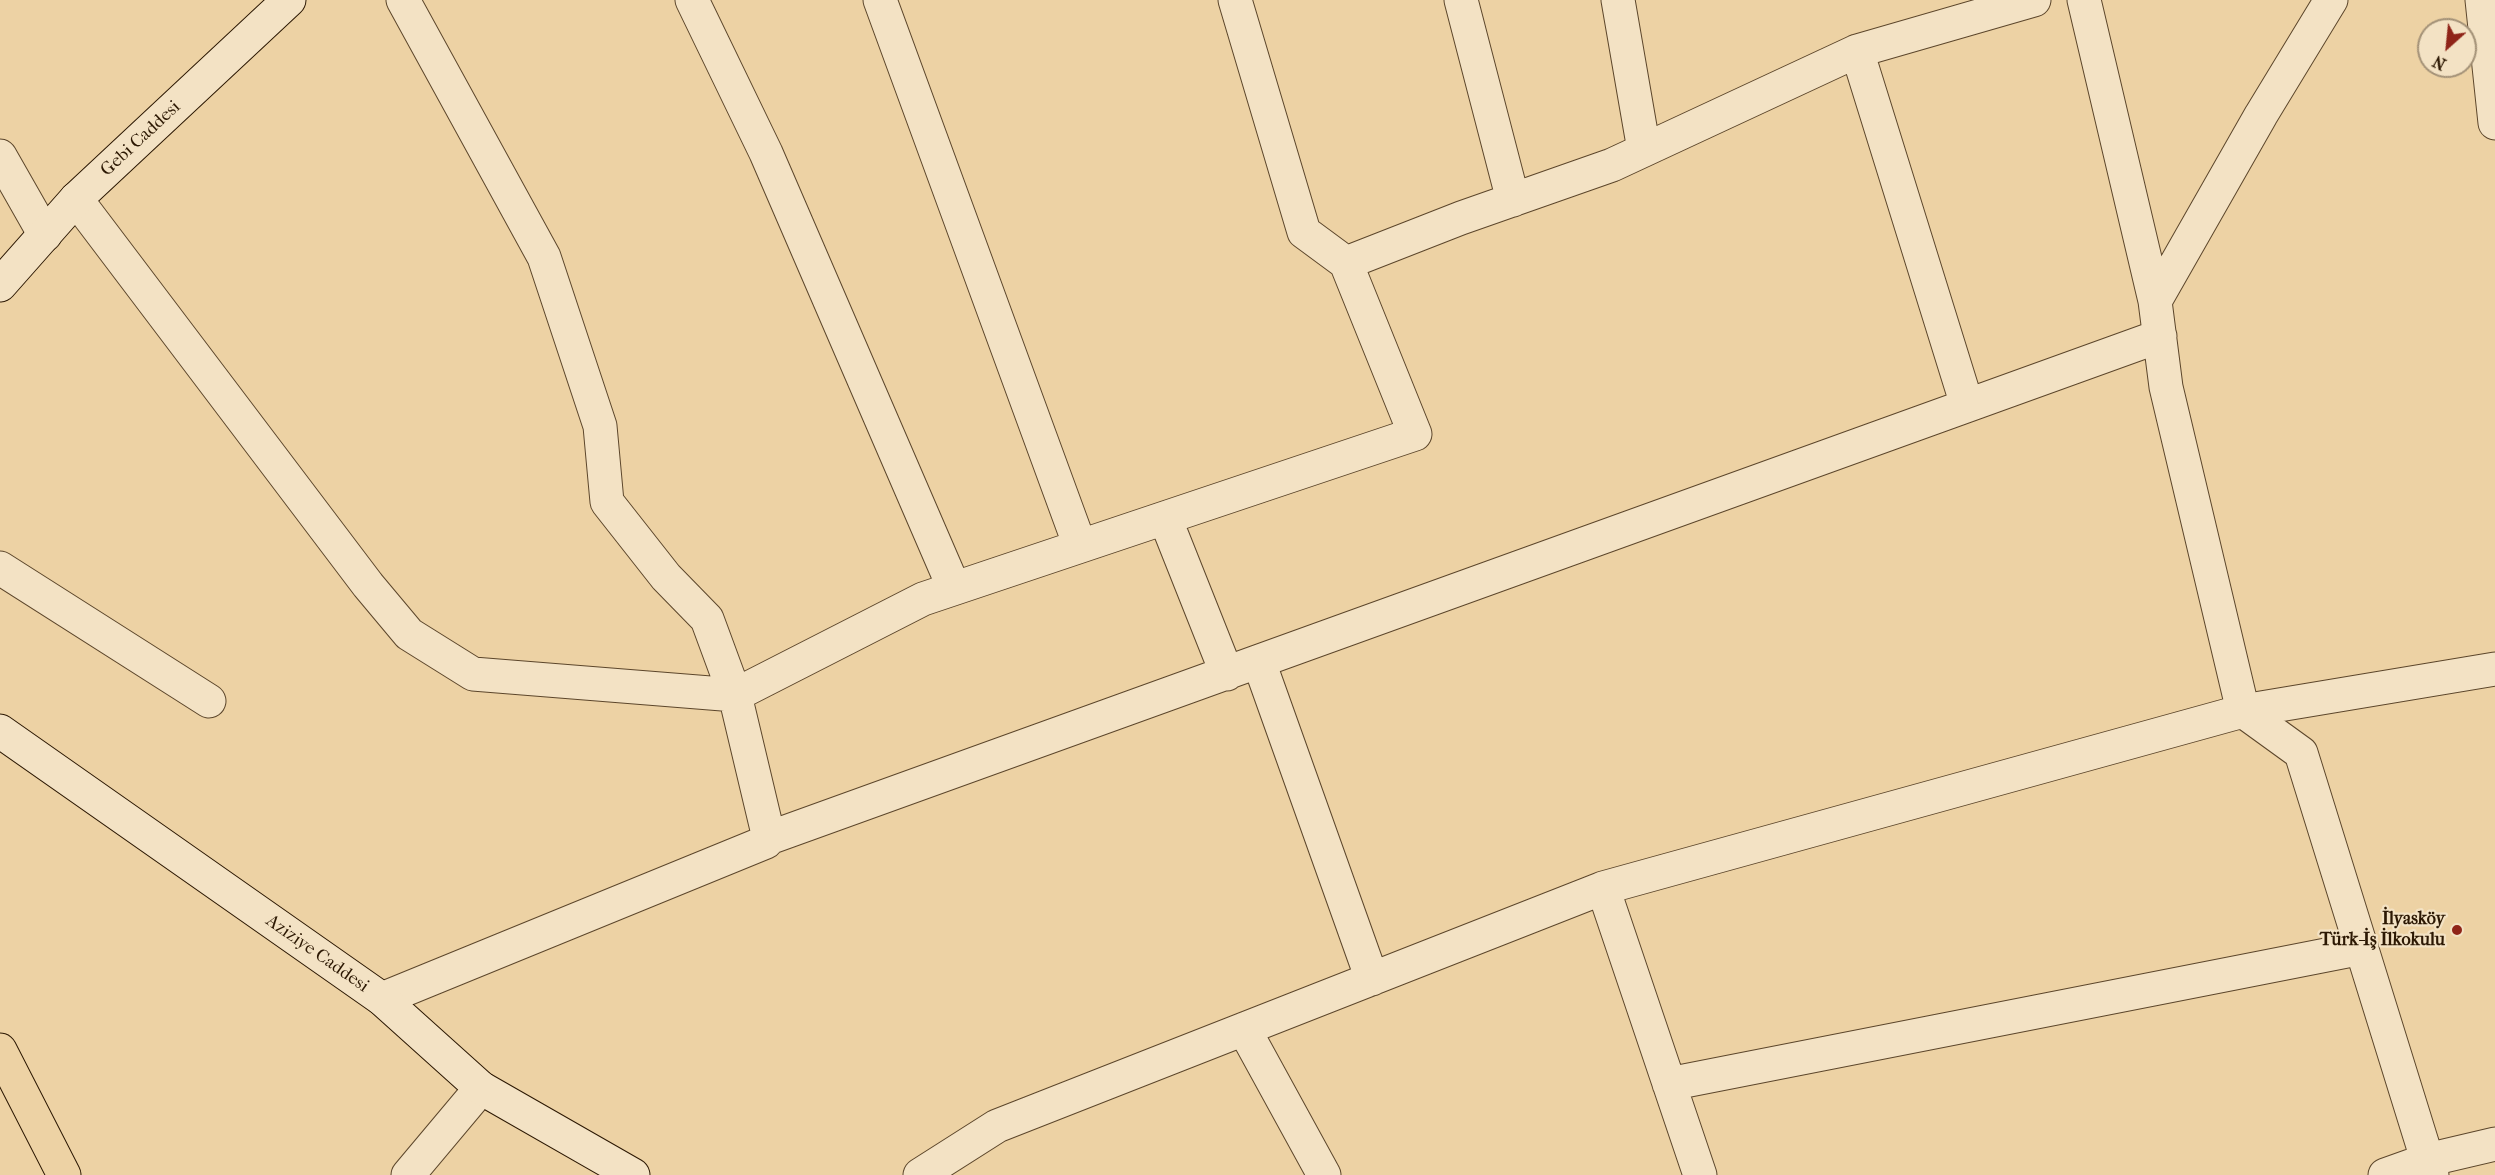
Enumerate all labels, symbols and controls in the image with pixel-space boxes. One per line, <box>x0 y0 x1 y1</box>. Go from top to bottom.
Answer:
north arrow <box>2417 18 2477 78</box>
text: N <box>2430 51 2449 74</box>
street label: Gebi Caddesi <box>97 97 185 181</box>
place label: İlyasköy Türk-İş İlkokulu <box>2320 909 2445 952</box>
street label: Aziziye Caddesi <box>261 911 373 997</box>
marker: İlyasköy Türk-İş İlkokulu <box>2450 923 2464 937</box>

